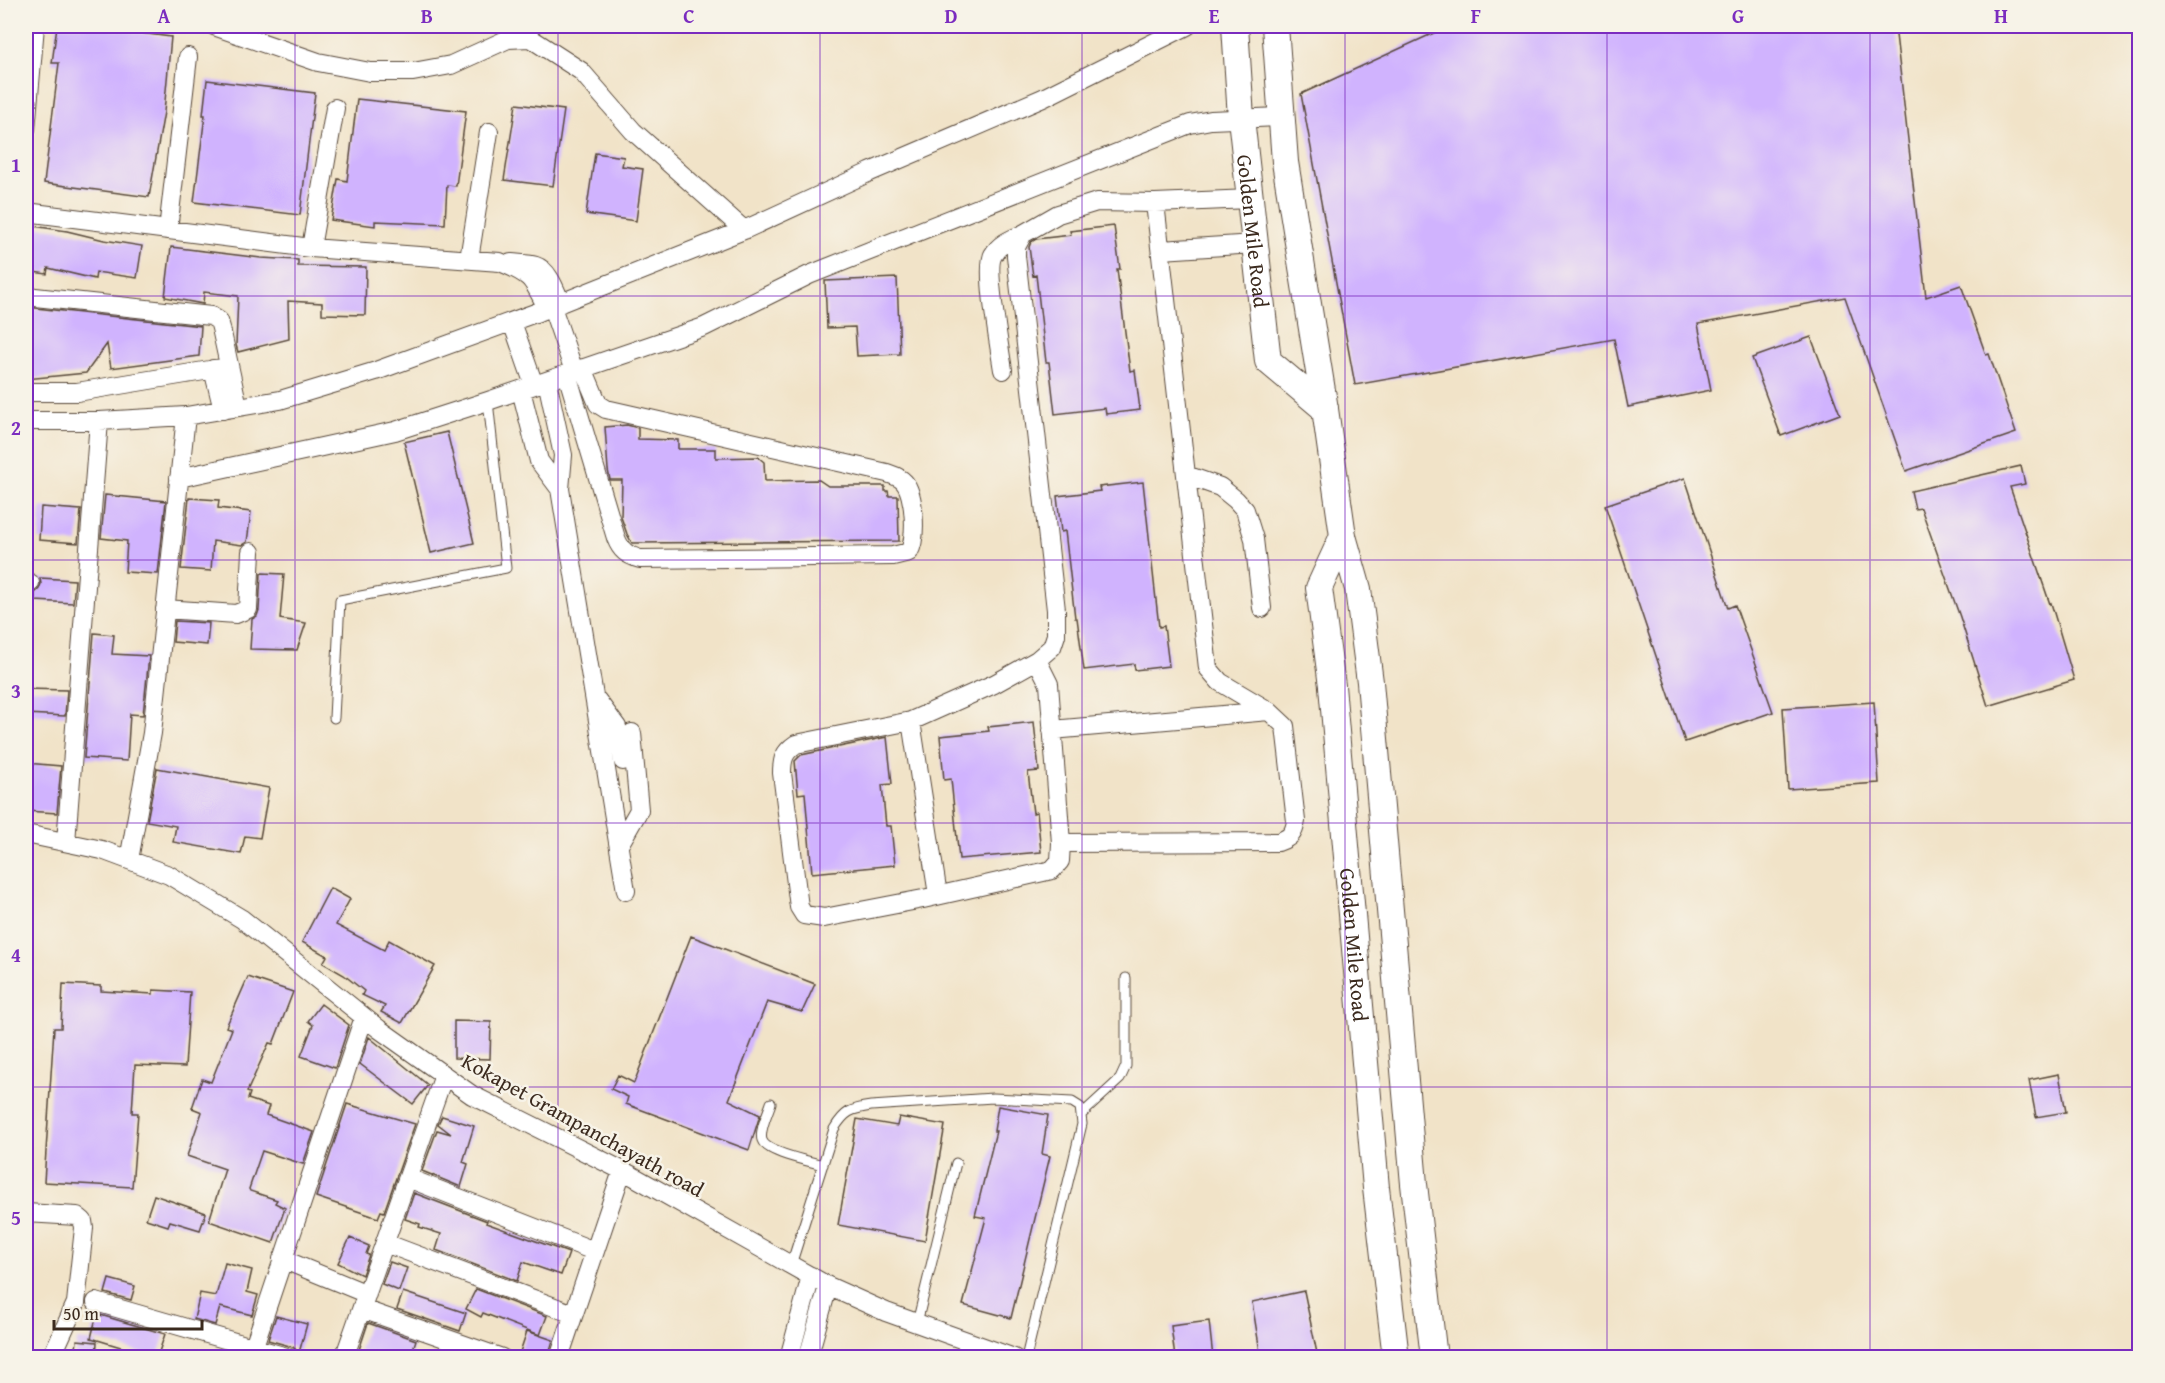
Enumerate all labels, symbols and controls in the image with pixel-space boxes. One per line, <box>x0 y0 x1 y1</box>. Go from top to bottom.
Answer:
text: A <box>158 1 171 30</box>
text: B <box>421 1 433 30</box>
text: C <box>683 1 695 30</box>
text: D <box>944 1 958 30</box>
text: E <box>1209 1 1220 30</box>
text: F <box>1471 1 1481 30</box>
text: G <box>1732 1 1744 30</box>
text: H <box>1994 1 2008 30</box>
text: 1 <box>11 150 21 179</box>
street label: Golden Mile Road <box>1230 153 1278 310</box>
text: 2 <box>11 413 21 442</box>
text: 3 <box>11 676 21 705</box>
street label: Golden Mile Road <box>1333 867 1377 1024</box>
text: 4 <box>11 940 21 969</box>
street label: Kokapet Grampanchayath road <box>456 1045 710 1205</box>
text: 5 <box>11 1203 21 1232</box>
scale bar <box>54 1293 202 1331</box>
text: 50 m <box>63 1300 99 1327</box>

